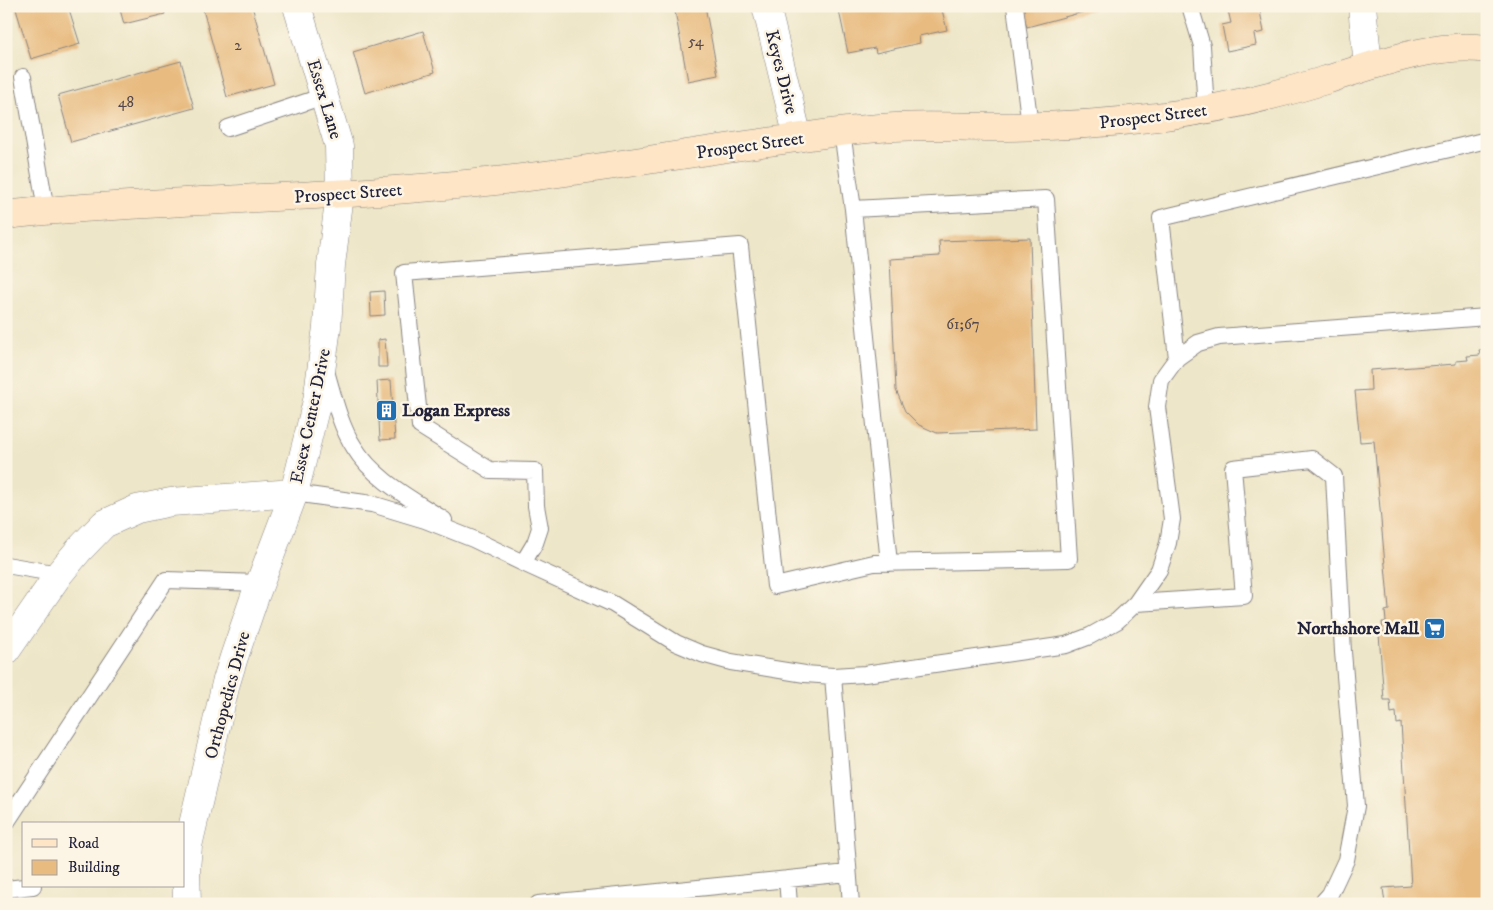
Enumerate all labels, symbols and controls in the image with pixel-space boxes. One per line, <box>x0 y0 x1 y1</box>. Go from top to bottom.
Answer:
street label: Keyes Drive <box>760 28 802 117</box>
house number: 54 <box>688 32 704 51</box>
house number: 2 <box>234 36 242 55</box>
street label: Essex Lane <box>301 57 347 142</box>
house number: 48 <box>118 93 134 112</box>
street label: Prospect Street <box>1098 99 1208 135</box>
street label: Prospect Street <box>695 128 806 164</box>
street label: Prospect Street <box>293 179 403 209</box>
house number: 61;67 <box>946 315 980 334</box>
street label: Essex Center Drive <box>286 347 336 486</box>
building icon: Logan Express <box>374 398 398 422</box>
place label: Logan Express <box>402 400 510 422</box>
supermarket icon: Northshore Mall <box>1423 616 1447 640</box>
place label: Northshore Mall <box>1297 618 1420 640</box>
street label: Orthopedics Drive <box>200 629 256 761</box>
legend <box>22 822 185 888</box>
text: Road <box>68 834 100 853</box>
text: Building <box>68 858 120 877</box>

